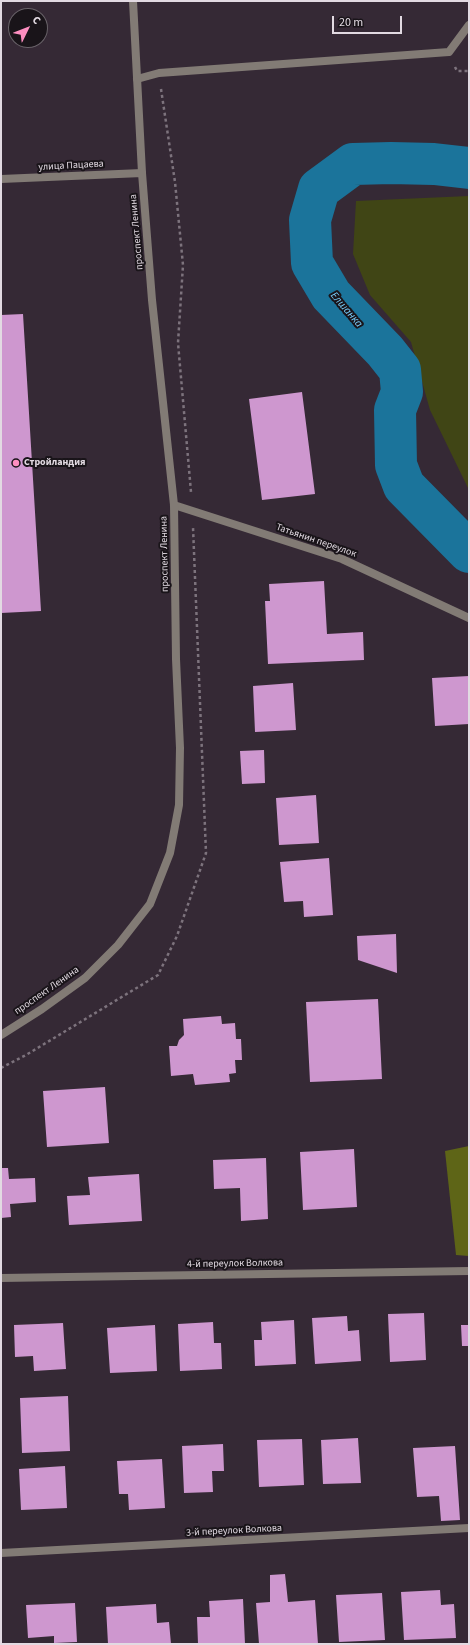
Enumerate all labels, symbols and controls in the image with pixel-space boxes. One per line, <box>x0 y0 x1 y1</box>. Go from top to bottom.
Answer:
north arrow <box>8 8 48 48</box>
scale bar <box>334 8 404 34</box>
text: С <box>29 13 44 28</box>
text: 20 m <box>339 14 363 31</box>
street label: улица Пацаева <box>38 158 104 174</box>
street label: проспект Ленина <box>128 194 146 270</box>
water label: Елшанка <box>327 290 365 330</box>
place label: Стройландия <box>24 457 85 469</box>
marker: Стройландия <box>11 458 21 468</box>
street label: проспект Ленина <box>158 516 172 592</box>
street label: Татьянин переулок <box>274 522 358 560</box>
street label: проспект Ленина <box>12 964 82 1018</box>
street label: 4-й переулок Волкова <box>187 1257 283 1271</box>
street label: 3-й переулок Волкова <box>186 1522 282 1540</box>

